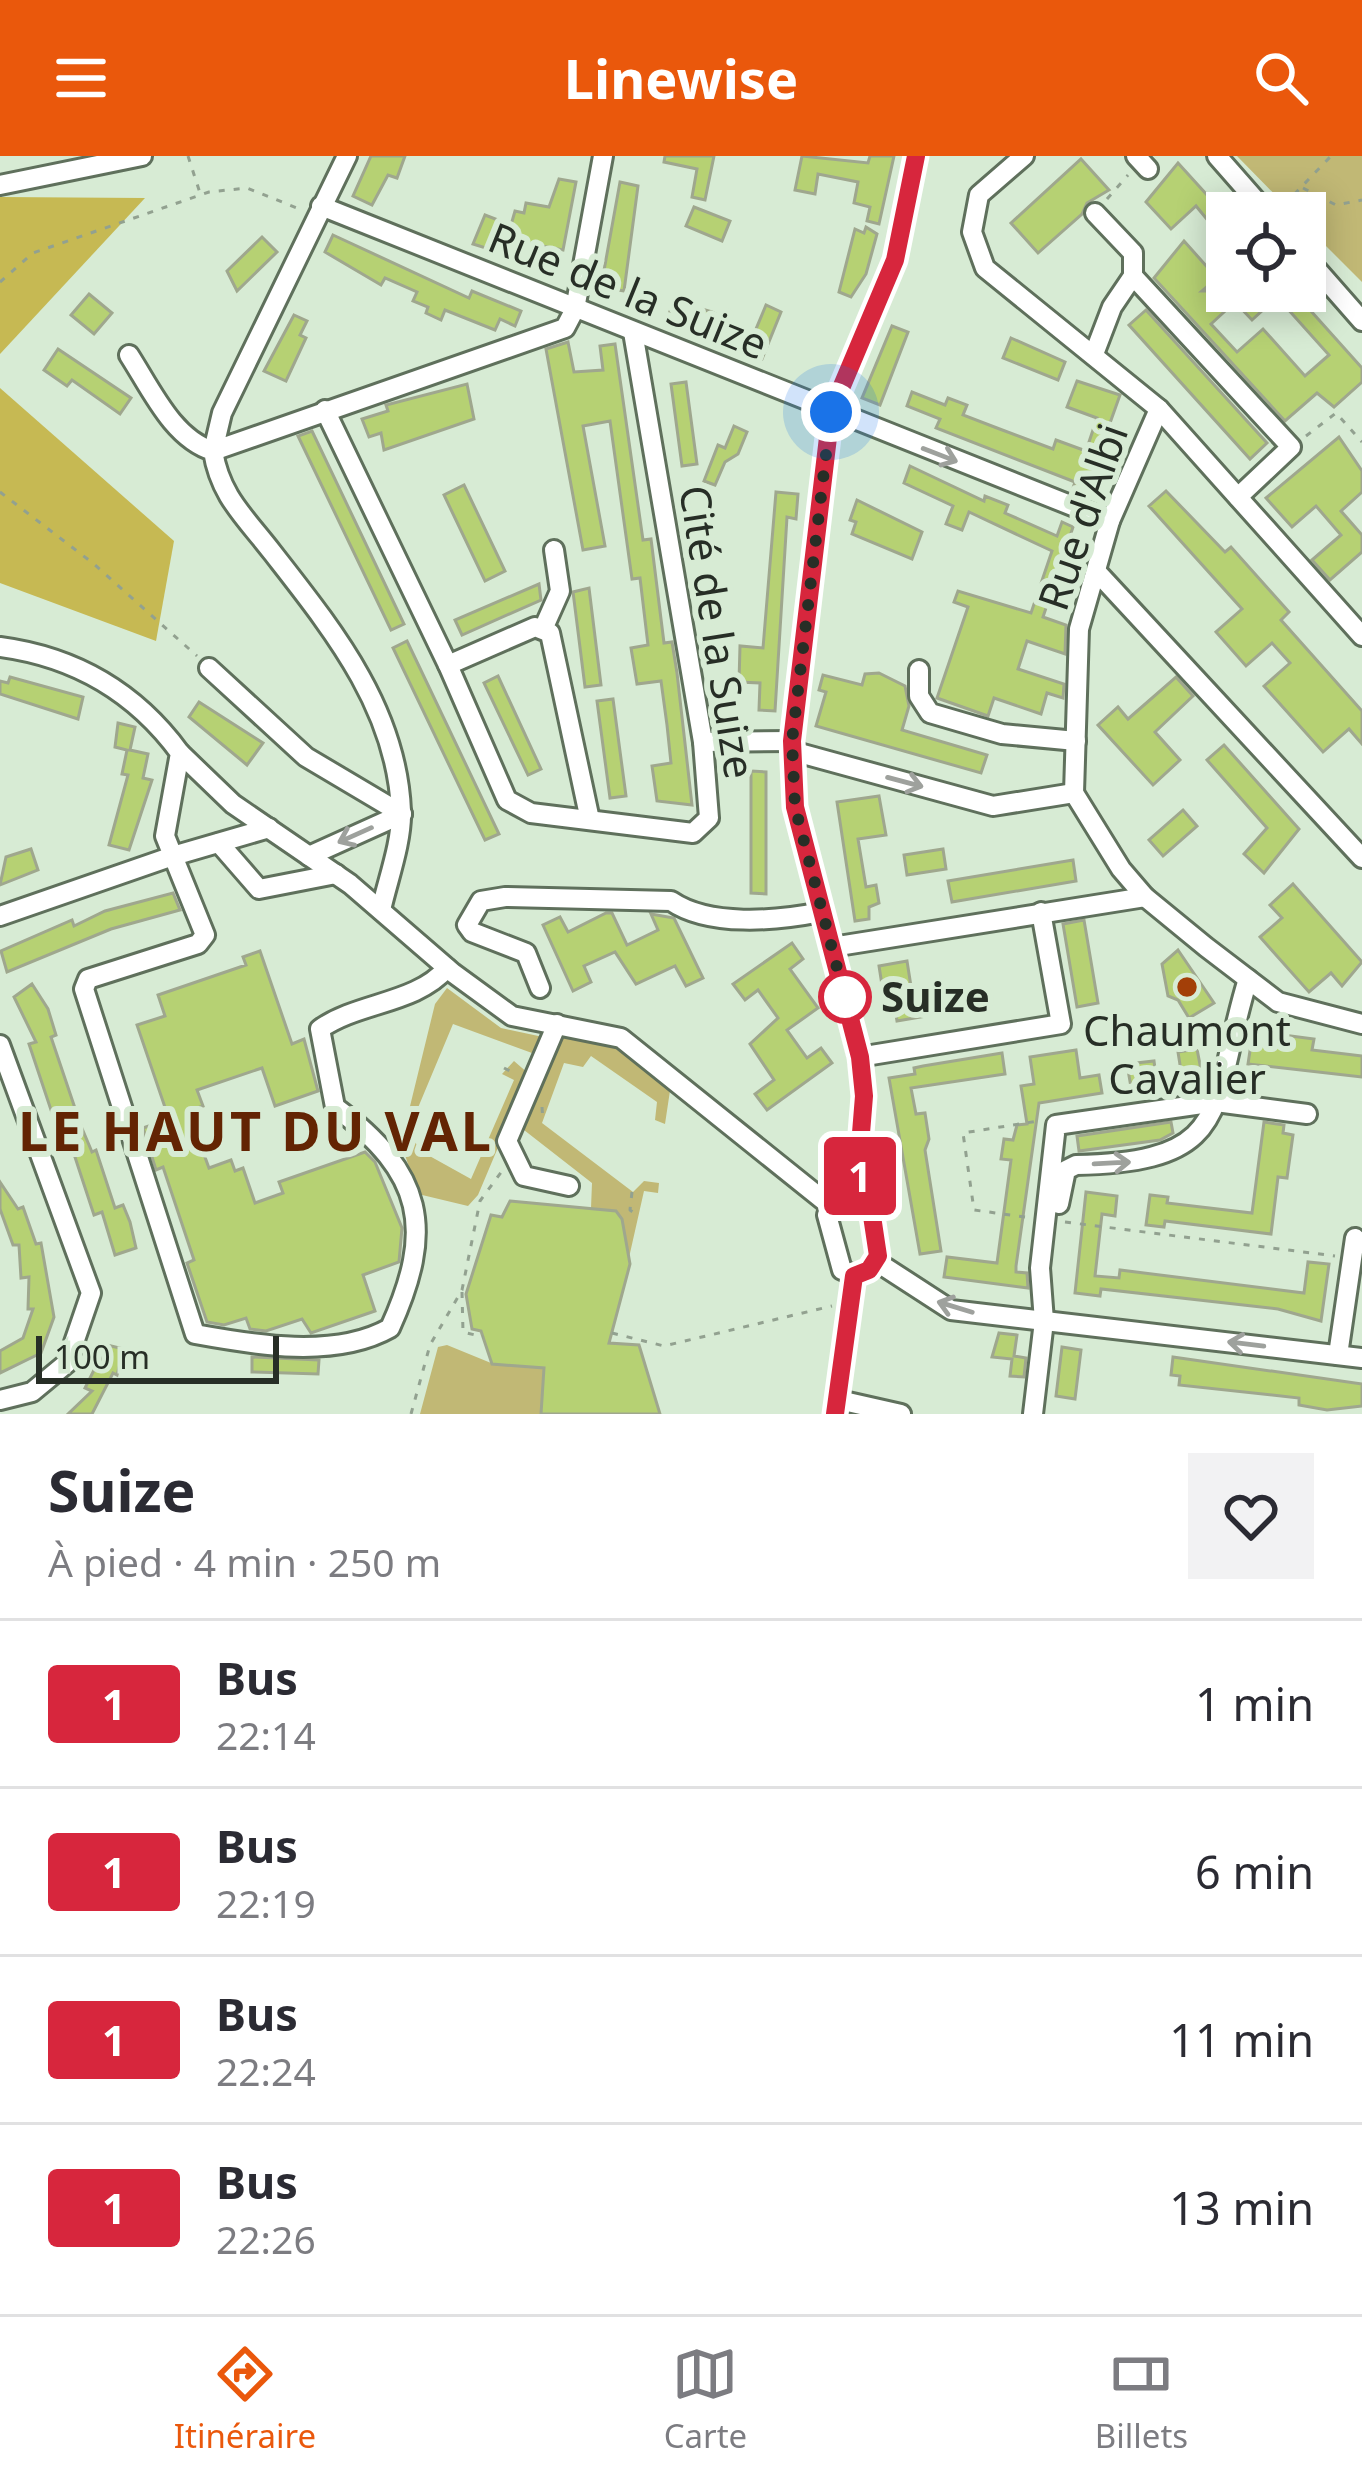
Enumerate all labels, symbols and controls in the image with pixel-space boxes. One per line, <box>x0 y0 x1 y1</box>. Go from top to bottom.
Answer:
text: Linewise <box>564 41 798 115</box>
icon: menu <box>48 45 114 111</box>
icon: search <box>1248 45 1314 111</box>
map controls <box>1206 192 1326 312</box>
button: locate <box>1206 192 1326 312</box>
street label: Rue de la Suize <box>481 208 776 371</box>
your location <box>801 382 861 442</box>
street label: Rue d'Albi <box>1023 416 1140 617</box>
one-way arrow <box>921 445 958 467</box>
street label: Cité de la Suize <box>667 481 770 782</box>
one-way arrow <box>885 773 923 795</box>
one-way arrow <box>338 826 374 848</box>
place label: Suize <box>881 967 990 1024</box>
marker: Suize <box>820 972 870 1022</box>
marker: Chaumont Cavalier <box>1174 974 1200 1000</box>
place label: Chaumont Cavalier <box>1083 1001 1291 1106</box>
district label: LE HAUT DU VAL <box>18 1093 494 1167</box>
line badge: 1 <box>821 1137 899 1215</box>
text: 1 <box>848 1147 872 1204</box>
one-way arrow <box>1092 1151 1131 1174</box>
one-way arrow <box>936 1295 974 1317</box>
scale bar <box>36 1330 279 1383</box>
one-way arrow <box>1227 1333 1266 1355</box>
text: 100 m <box>54 1334 150 1379</box>
text: Suize <box>48 1451 196 1529</box>
button: heart <box>1188 1453 1314 1579</box>
text: À pied · 4 min · 250 m <box>48 1535 441 1588</box>
text: Bus <box>216 1647 298 1708</box>
text: 1 min <box>1195 1673 1314 1734</box>
text: 1 <box>102 1675 126 1732</box>
text: 22:14 <box>216 1708 316 1761</box>
text: Bus <box>216 1815 298 1876</box>
text: 6 min <box>1195 1841 1314 1902</box>
text: 1 <box>102 1843 126 1900</box>
text: 22:19 <box>216 1876 316 1929</box>
text: Bus <box>216 1983 298 2044</box>
text: 11 min <box>1169 2009 1314 2070</box>
text: 1 <box>102 2011 126 2068</box>
text: 22:24 <box>216 2044 316 2097</box>
text: Bus <box>216 2151 298 2212</box>
text: 13 min <box>1169 2177 1314 2238</box>
text: 1 <box>102 2179 126 2236</box>
text: 22:26 <box>216 2212 316 2265</box>
tab: Itinéraire <box>174 2341 316 2458</box>
tab: Carte <box>664 2341 747 2458</box>
tab: Billets <box>1095 2341 1188 2458</box>

